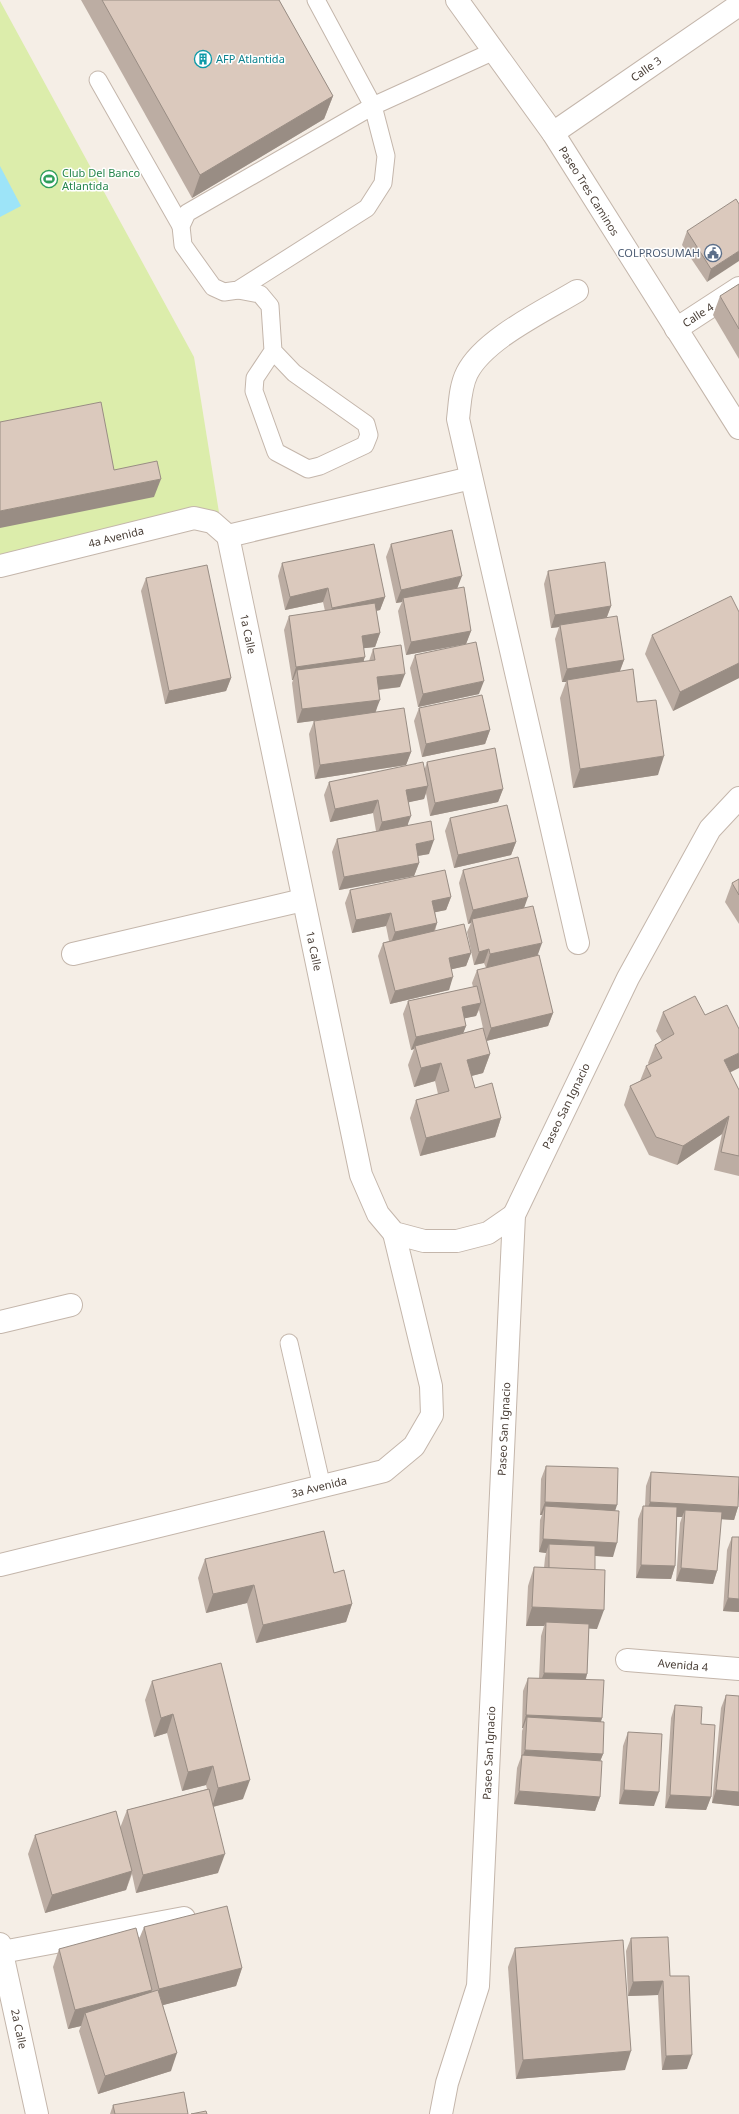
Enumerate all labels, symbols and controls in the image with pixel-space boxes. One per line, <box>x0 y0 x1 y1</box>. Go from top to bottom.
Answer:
building icon: AFP Atlantida <box>193 49 213 69</box>
place label: AFP Atlantida <box>216 51 285 66</box>
street label: Calle 3 <box>627 53 664 85</box>
street label: Paseo Tres Caminos <box>556 143 623 238</box>
place label: Club Del Banco Atlantida <box>62 165 141 193</box>
sports icon: Club Del Banco Atlantida <box>39 169 59 189</box>
public building icon: COLPROSUMAH <box>703 243 723 263</box>
place label: COLPROSUMAH <box>618 245 700 260</box>
street label: Calle 4 <box>679 299 717 330</box>
street label: 4a Avenida <box>87 522 145 551</box>
street label: 1a Calle <box>237 613 260 655</box>
street label: 1a Calle <box>303 930 326 972</box>
street label: Paseo San Ignacio <box>538 1060 593 1151</box>
street label: Paseo San Ignacio <box>494 1381 513 1476</box>
street label: 3a Avenida <box>290 1472 348 1501</box>
street label: Avenida 4 <box>657 1655 710 1674</box>
street label: Paseo San Ignacio <box>479 1705 498 1800</box>
street label: 2a Calle <box>8 2008 31 2050</box>

